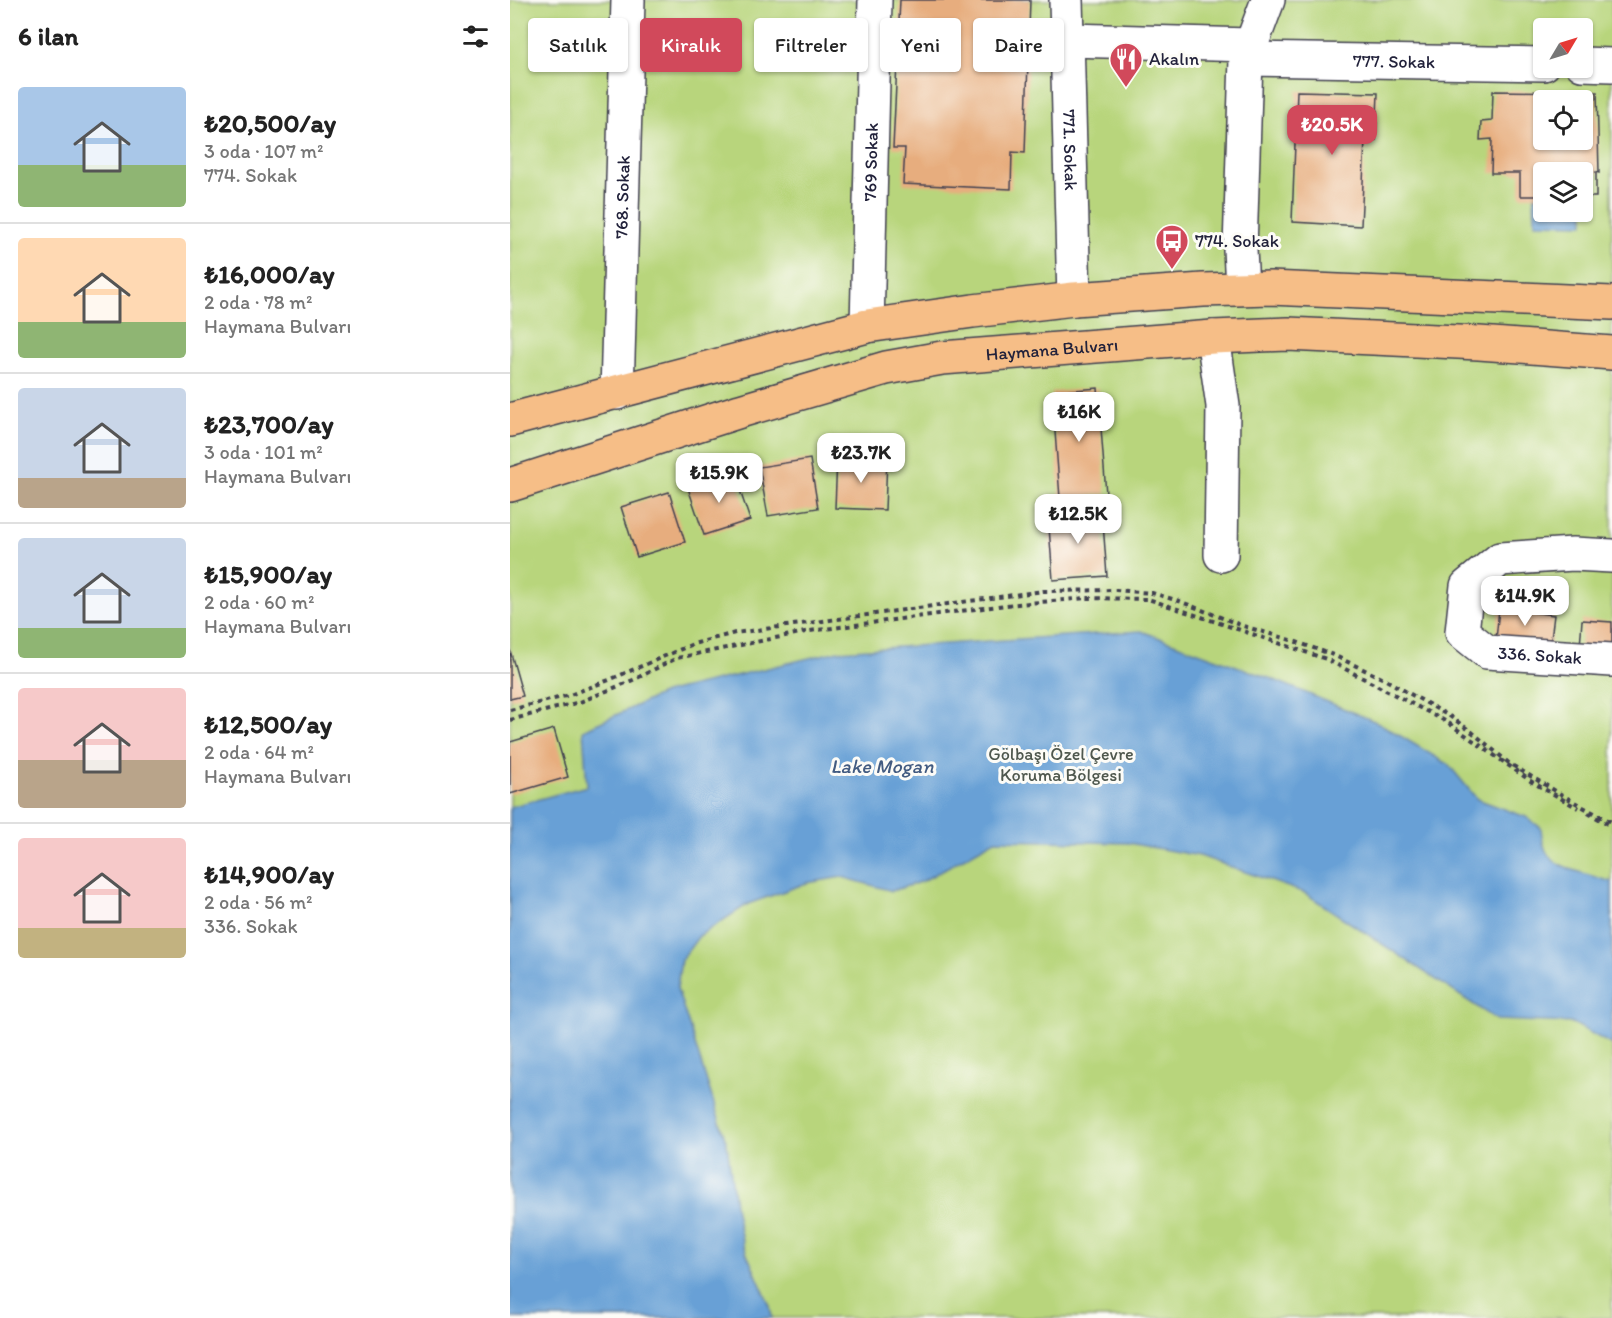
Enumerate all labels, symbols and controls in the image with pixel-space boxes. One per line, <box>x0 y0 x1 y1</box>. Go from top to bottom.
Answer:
chip: Satılık <box>528 18 628 72</box>
chip: Kiralık <box>640 18 742 72</box>
chip: Filtreler <box>754 18 868 72</box>
chip: Yeni <box>880 18 961 72</box>
chip: Daire <box>973 18 1064 72</box>
north arrow <box>1533 18 1593 78</box>
map controls <box>1533 18 1593 222</box>
text: 6 ilan <box>18 20 78 52</box>
icon: filters <box>459 20 492 53</box>
restaurant icon: Akalın <box>1108 41 1144 88</box>
place label: Akalın <box>1149 48 1199 70</box>
street label: 777. Sokak <box>1353 50 1435 73</box>
button: locate <box>1533 90 1593 150</box>
pin: ₺20.5K <box>1283 105 1381 156</box>
text: ₺20,500/ay <box>204 107 336 139</box>
street label: 771. Sokak <box>1058 109 1082 191</box>
icon: home <box>66 111 138 183</box>
text: ₺20.5K <box>1301 112 1363 136</box>
street label: 769 Sokak <box>859 122 883 202</box>
text: 3 oda · 107 m² <box>204 139 323 163</box>
street label: 768. Sokak <box>610 155 635 239</box>
button: layers <box>1533 162 1593 222</box>
text: 774. Sokak <box>204 163 297 187</box>
bus stop icon: 774. Sokak <box>1154 223 1190 270</box>
place label: 774. Sokak <box>1195 230 1279 252</box>
text: ₺16,000/ay <box>204 258 334 290</box>
icon: home <box>66 262 138 334</box>
text: 2 oda · 78 m² <box>204 290 312 314</box>
text: Haymana Bulvarı <box>204 314 351 338</box>
street label: Haymana Bulvarı <box>985 333 1119 366</box>
pin: ₺16K <box>1043 392 1115 443</box>
text: ₺16K <box>1057 399 1101 423</box>
text: ₺23,700/ay <box>204 408 333 440</box>
icon: home <box>66 412 138 484</box>
pin: ₺23.7K <box>812 433 910 484</box>
text: 3 oda · 101 m² <box>204 440 323 464</box>
text: ₺23.7K <box>831 440 891 464</box>
pin: ₺15.9K <box>670 453 768 504</box>
text: ₺15.9K <box>690 460 748 484</box>
text: Haymana Bulvarı <box>204 464 351 488</box>
pin: ₺12.5K <box>1029 494 1127 545</box>
text: ₺12.5K <box>1049 501 1107 525</box>
text: ₺15,900/ay <box>204 558 332 590</box>
icon: home <box>66 562 138 634</box>
pin: ₺14.9K <box>1476 576 1574 627</box>
text: ₺14.9K <box>1495 583 1555 607</box>
text: 2 oda · 60 m² <box>204 590 314 614</box>
text: Haymana Bulvarı <box>204 614 351 638</box>
street label: 336. Sokak <box>1497 642 1583 669</box>
text: ₺12,500/ay <box>204 708 332 740</box>
icon: home <box>66 712 138 784</box>
text: 2 oda · 64 m² <box>204 740 314 764</box>
park label: Gölbaşı Özel Çevre Koruma Bölgesi <box>988 743 1134 786</box>
water label: Lake Mogan <box>830 754 934 778</box>
text: Haymana Bulvarı <box>204 764 351 788</box>
text: ₺14,900/ay <box>204 858 334 890</box>
icon: home <box>66 862 138 934</box>
text: 2 oda · 56 m² <box>204 890 313 914</box>
text: 336. Sokak <box>204 914 298 938</box>

